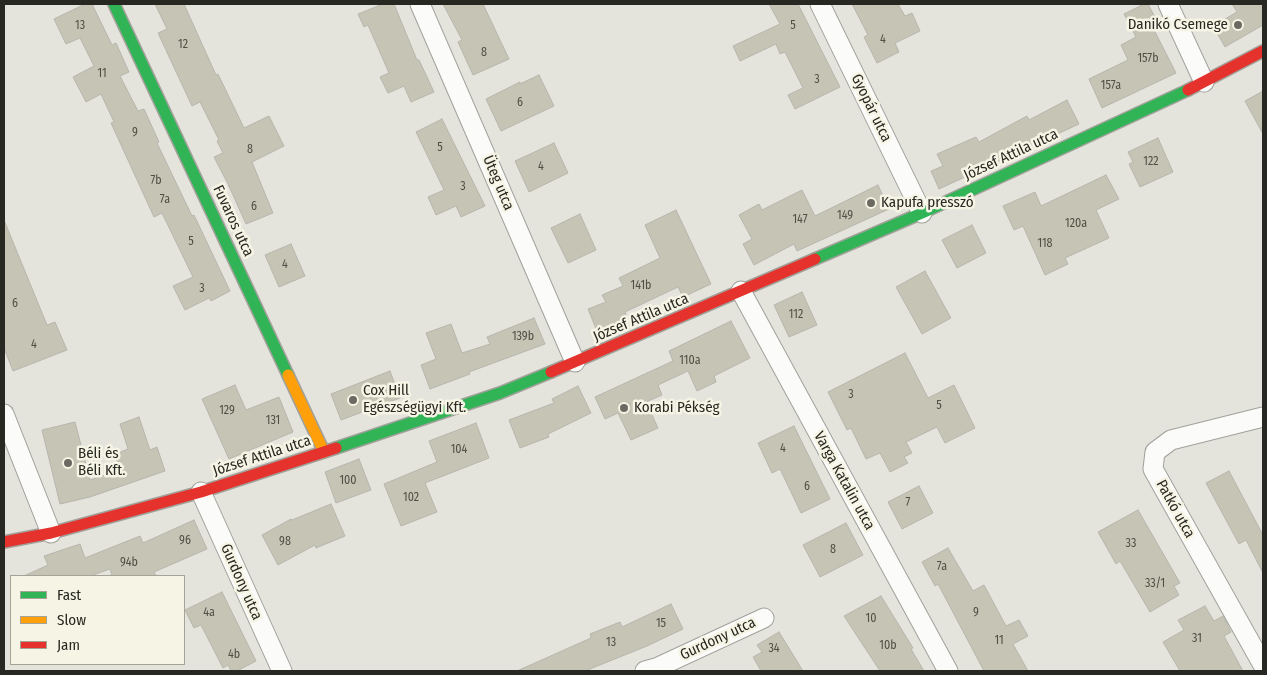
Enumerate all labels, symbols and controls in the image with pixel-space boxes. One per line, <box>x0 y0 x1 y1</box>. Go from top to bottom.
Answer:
place label: Danikó Csemege <box>1128 16 1228 34</box>
house number: 13 <box>75 19 85 33</box>
house number: 5 <box>790 19 796 33</box>
marker: Danikó Csemege <box>1232 19 1244 31</box>
house number: 4 <box>880 33 886 47</box>
house number: 12 <box>178 38 188 52</box>
house number: 8 <box>481 46 487 60</box>
house number: 157b <box>1137 52 1159 66</box>
house number: 11 <box>97 67 107 81</box>
street label: Gyopár utca <box>847 71 895 145</box>
house number: 3 <box>814 73 820 87</box>
house number: 157a <box>1101 79 1121 93</box>
house number: 6 <box>517 96 523 110</box>
street label: József Attila utca <box>961 125 1061 185</box>
house number: 9 <box>132 126 138 140</box>
house number: 5 <box>437 141 443 155</box>
house number: 8 <box>247 143 253 157</box>
street label: Üteg utca <box>478 153 518 213</box>
house number: 122 <box>1143 155 1159 169</box>
house number: 4 <box>538 160 544 174</box>
house number: 7b <box>150 174 162 188</box>
house number: 3 <box>460 180 466 194</box>
street label: Fuvaros utca <box>209 183 257 259</box>
house number: 7a <box>160 193 170 207</box>
place label: Kapufa presszó <box>881 194 974 212</box>
marker: Kapufa presszó <box>865 197 877 209</box>
house number: 6 <box>251 200 257 214</box>
house number: 149 <box>837 209 853 223</box>
house number: 147 <box>792 213 808 227</box>
house number: 120a <box>1065 217 1087 231</box>
house number: 5 <box>188 235 194 249</box>
house number: 118 <box>1037 237 1053 251</box>
house number: 4 <box>282 258 288 272</box>
house number: 141b <box>631 279 651 293</box>
house number: 3 <box>199 282 205 296</box>
street label: József Attila utca <box>591 290 691 346</box>
house number: 6 <box>12 297 18 311</box>
house number: 112 <box>789 308 803 322</box>
house number: 139b <box>512 330 534 344</box>
house number: 4 <box>31 338 37 352</box>
house number: 110a <box>679 354 701 368</box>
place label: Cox Hill Egészségügyi Kft. <box>363 382 466 417</box>
house number: 3 <box>848 388 854 402</box>
marker: Cox Hill Egészségügyi Kft. <box>347 394 359 406</box>
place label: Korabi Pékség <box>634 399 720 417</box>
house number: 5 <box>936 399 942 413</box>
marker: Korabi Pékség <box>618 402 630 414</box>
house number: 129 <box>219 404 235 418</box>
house number: 131 <box>266 414 280 428</box>
street label: Varga Katalin utca <box>810 429 878 533</box>
street label: József Attila utca <box>211 432 313 480</box>
house number: 4 <box>780 442 786 456</box>
house number: 104 <box>451 443 467 457</box>
place label: Béli és Béli Kft. <box>78 445 125 480</box>
marker: Béli és Béli Kft. <box>62 457 74 469</box>
house number: 100 <box>339 474 357 488</box>
street label: Patkó utca <box>1152 477 1198 541</box>
house number: 6 <box>804 480 810 494</box>
house number: 102 <box>403 491 419 505</box>
house number: 7 <box>906 496 910 510</box>
house number: 96 <box>179 534 191 548</box>
house number: 98 <box>279 535 291 549</box>
house number: 33 <box>1126 537 1136 551</box>
street label: Gurdony utca <box>216 541 266 623</box>
house number: 8 <box>830 543 836 557</box>
house number: 94b <box>120 556 138 570</box>
house number: 7a <box>937 560 947 574</box>
legend <box>10 575 185 665</box>
house number: 33/1 <box>1145 577 1165 591</box>
text: Fast <box>57 586 81 604</box>
house number: 4a <box>203 606 215 620</box>
house number: 9 <box>973 606 979 620</box>
text: Slow <box>57 611 86 629</box>
house number: 10 <box>866 612 876 626</box>
street label: Gurdony utca <box>677 614 759 664</box>
house number: 15 <box>656 617 666 631</box>
house number: 31 <box>1192 632 1202 646</box>
house number: 11 <box>994 634 1004 648</box>
text: Jam <box>57 636 80 654</box>
house number: 13 <box>606 636 616 650</box>
house number: 10b <box>879 639 897 653</box>
house number: 34 <box>768 642 780 656</box>
house number: 4b <box>228 648 240 662</box>

